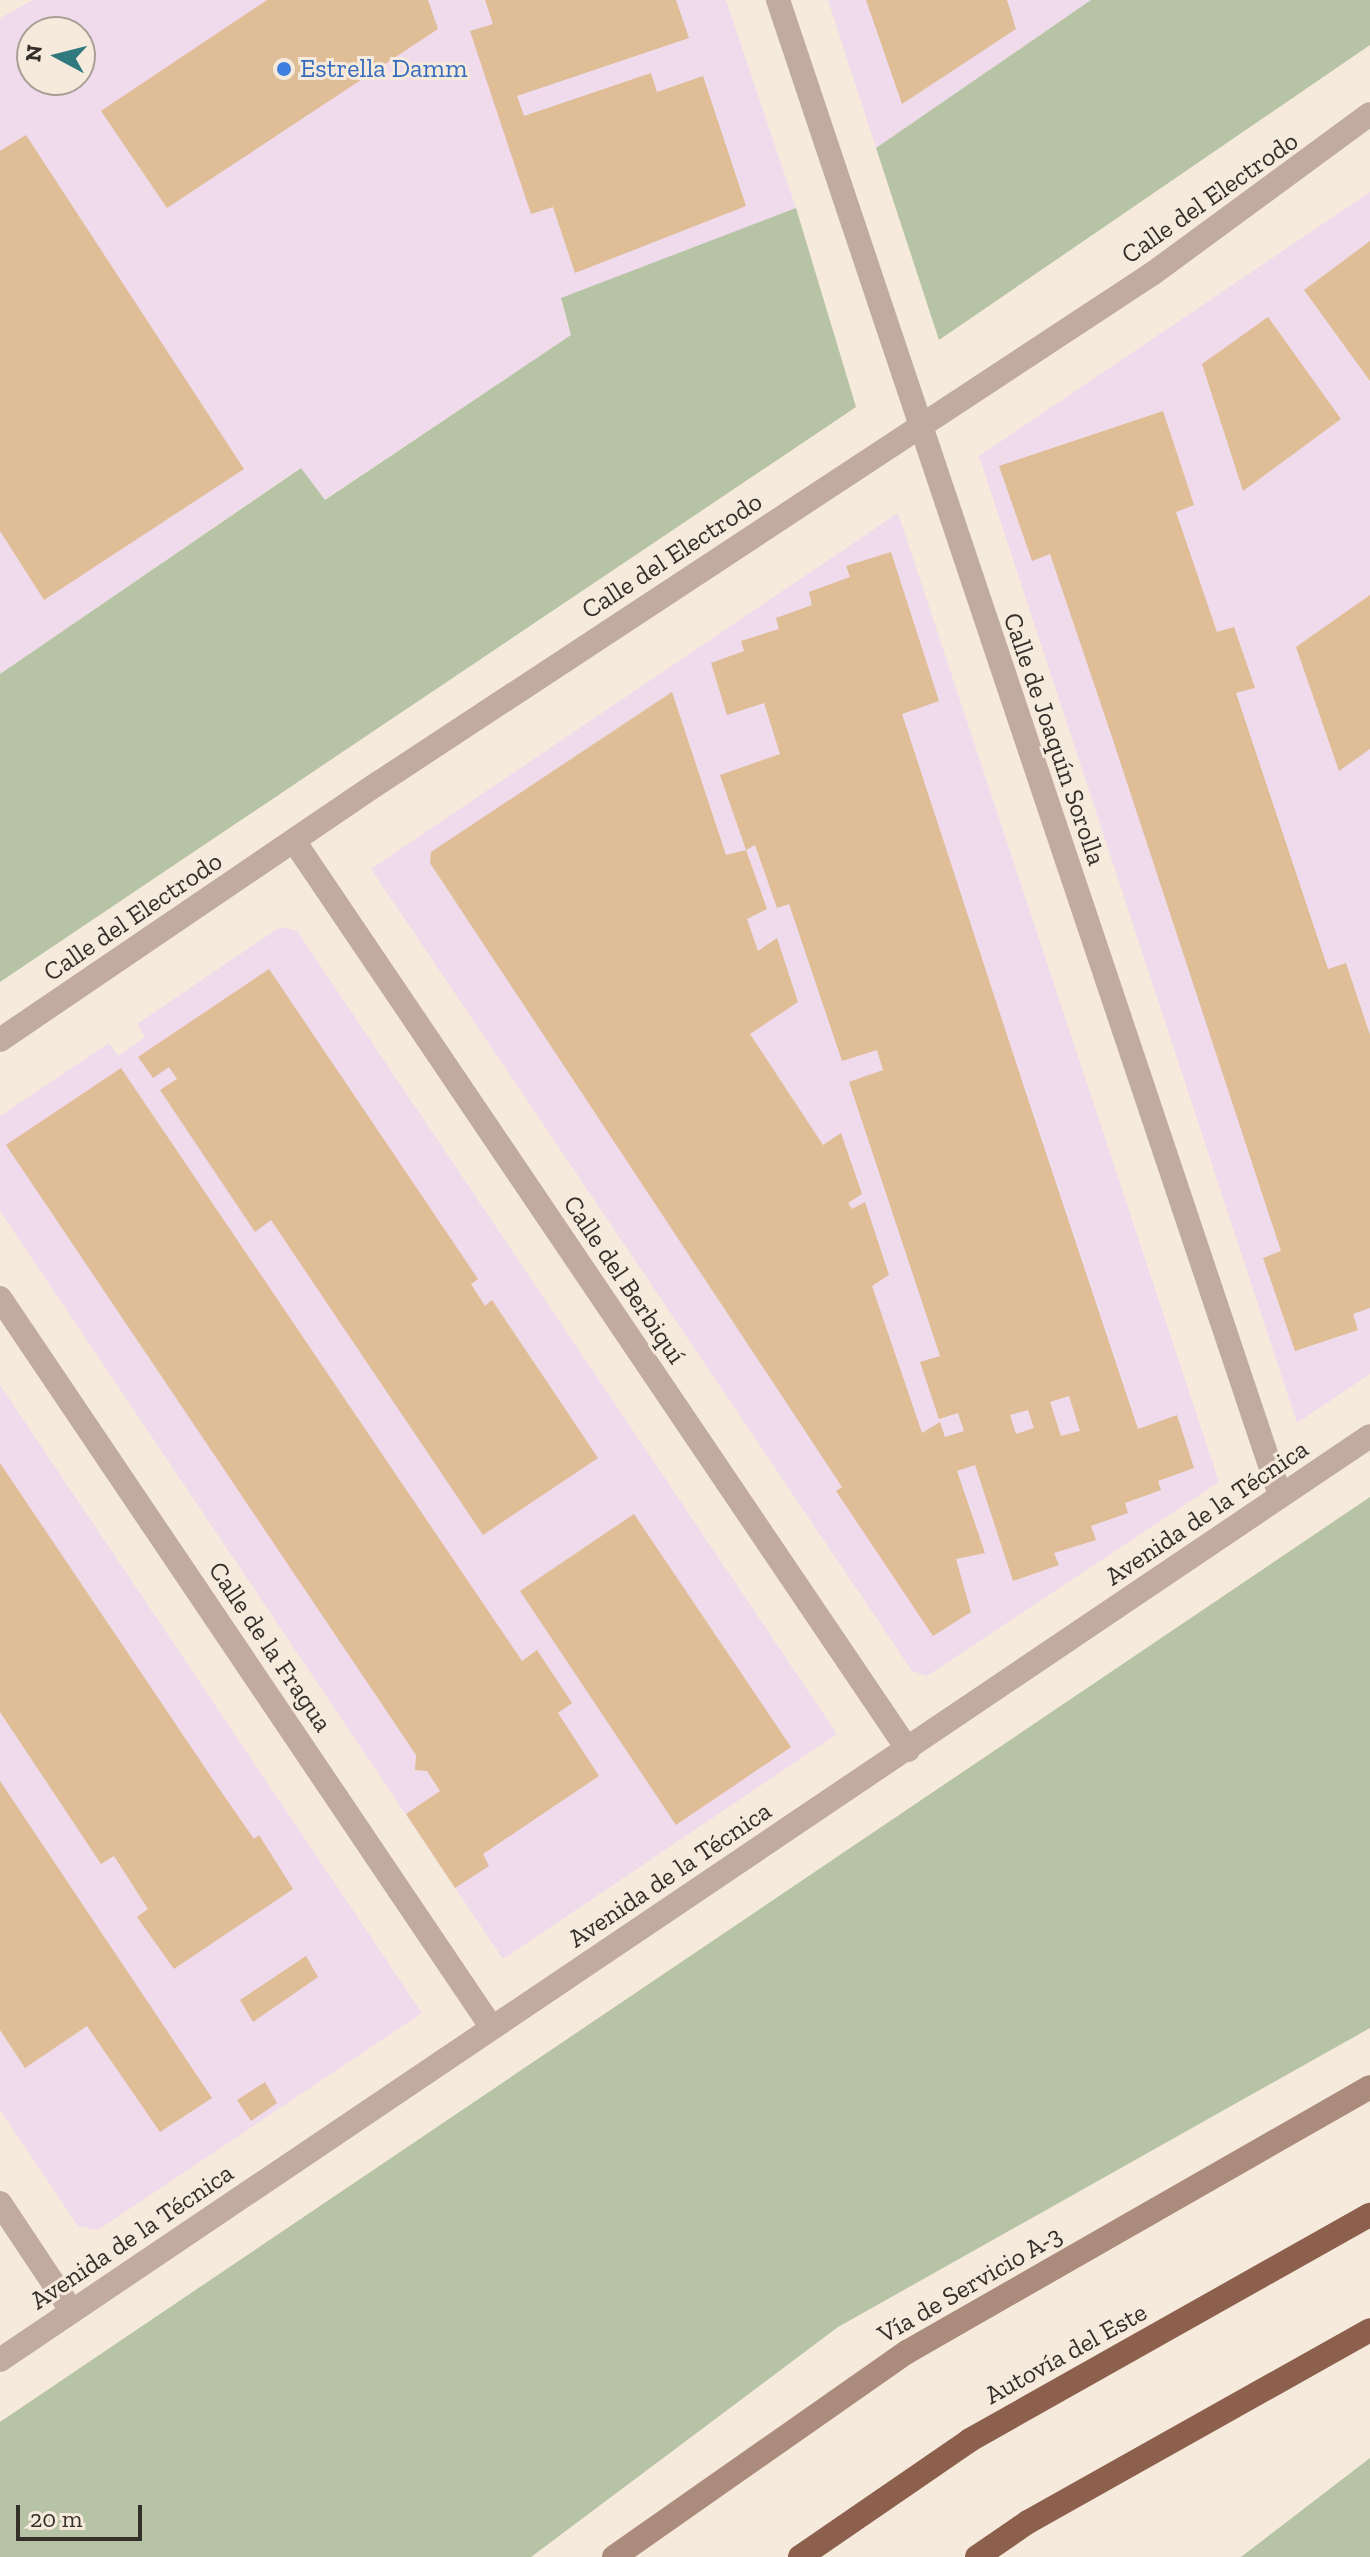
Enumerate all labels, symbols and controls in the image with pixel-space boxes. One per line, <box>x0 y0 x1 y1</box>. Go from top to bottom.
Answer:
north arrow <box>16 16 96 96</box>
text: N <box>19 43 48 63</box>
place label: Estrella Damm <box>300 53 467 85</box>
marker: Estrella Damm <box>275 60 293 78</box>
street label: Calle del Electrodo <box>1116 125 1304 271</box>
street label: Calle del Electrodo <box>576 486 768 626</box>
street label: Calle de Joaquín Sorolla <box>996 609 1112 869</box>
street label: Calle del Electrodo <box>38 846 228 988</box>
street label: Calle del Berbiquí <box>556 1190 692 1370</box>
street label: Avenida de la Técnica <box>1099 1433 1315 1593</box>
street label: Calle de la Fragua <box>202 1556 338 1738</box>
street label: Avenida de la Técnica <box>562 1795 778 1955</box>
street label: Avenida de la Técnica <box>24 2157 240 2317</box>
street label: Vía de Servicio A-3 <box>872 2220 1068 2350</box>
street label: Autovía del Este <box>980 2297 1152 2411</box>
scale bar <box>20 2489 146 2539</box>
text: 20 m <box>30 2504 82 2533</box>

